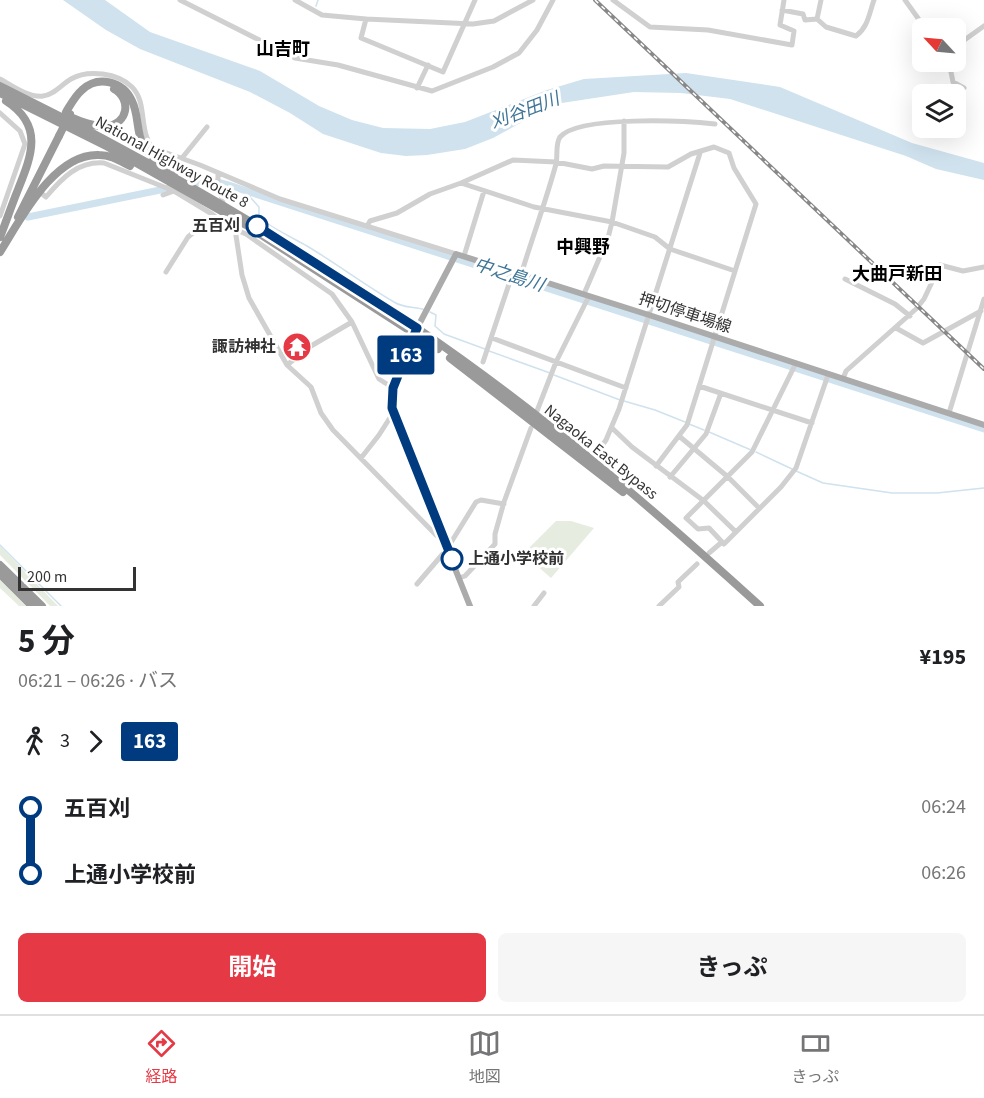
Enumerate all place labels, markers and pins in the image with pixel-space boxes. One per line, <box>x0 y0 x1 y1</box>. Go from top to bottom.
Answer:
place label: 五百刈 <box>192 215 240 237</box>
marker: 五百刈 <box>246 215 268 237</box>
temple icon: 諏訪神社 <box>281 331 313 363</box>
place label: 諏訪神社 <box>212 336 276 358</box>
marker: 上通小学校前 <box>441 548 463 570</box>
place label: 上通小学校前 <box>468 548 564 570</box>

